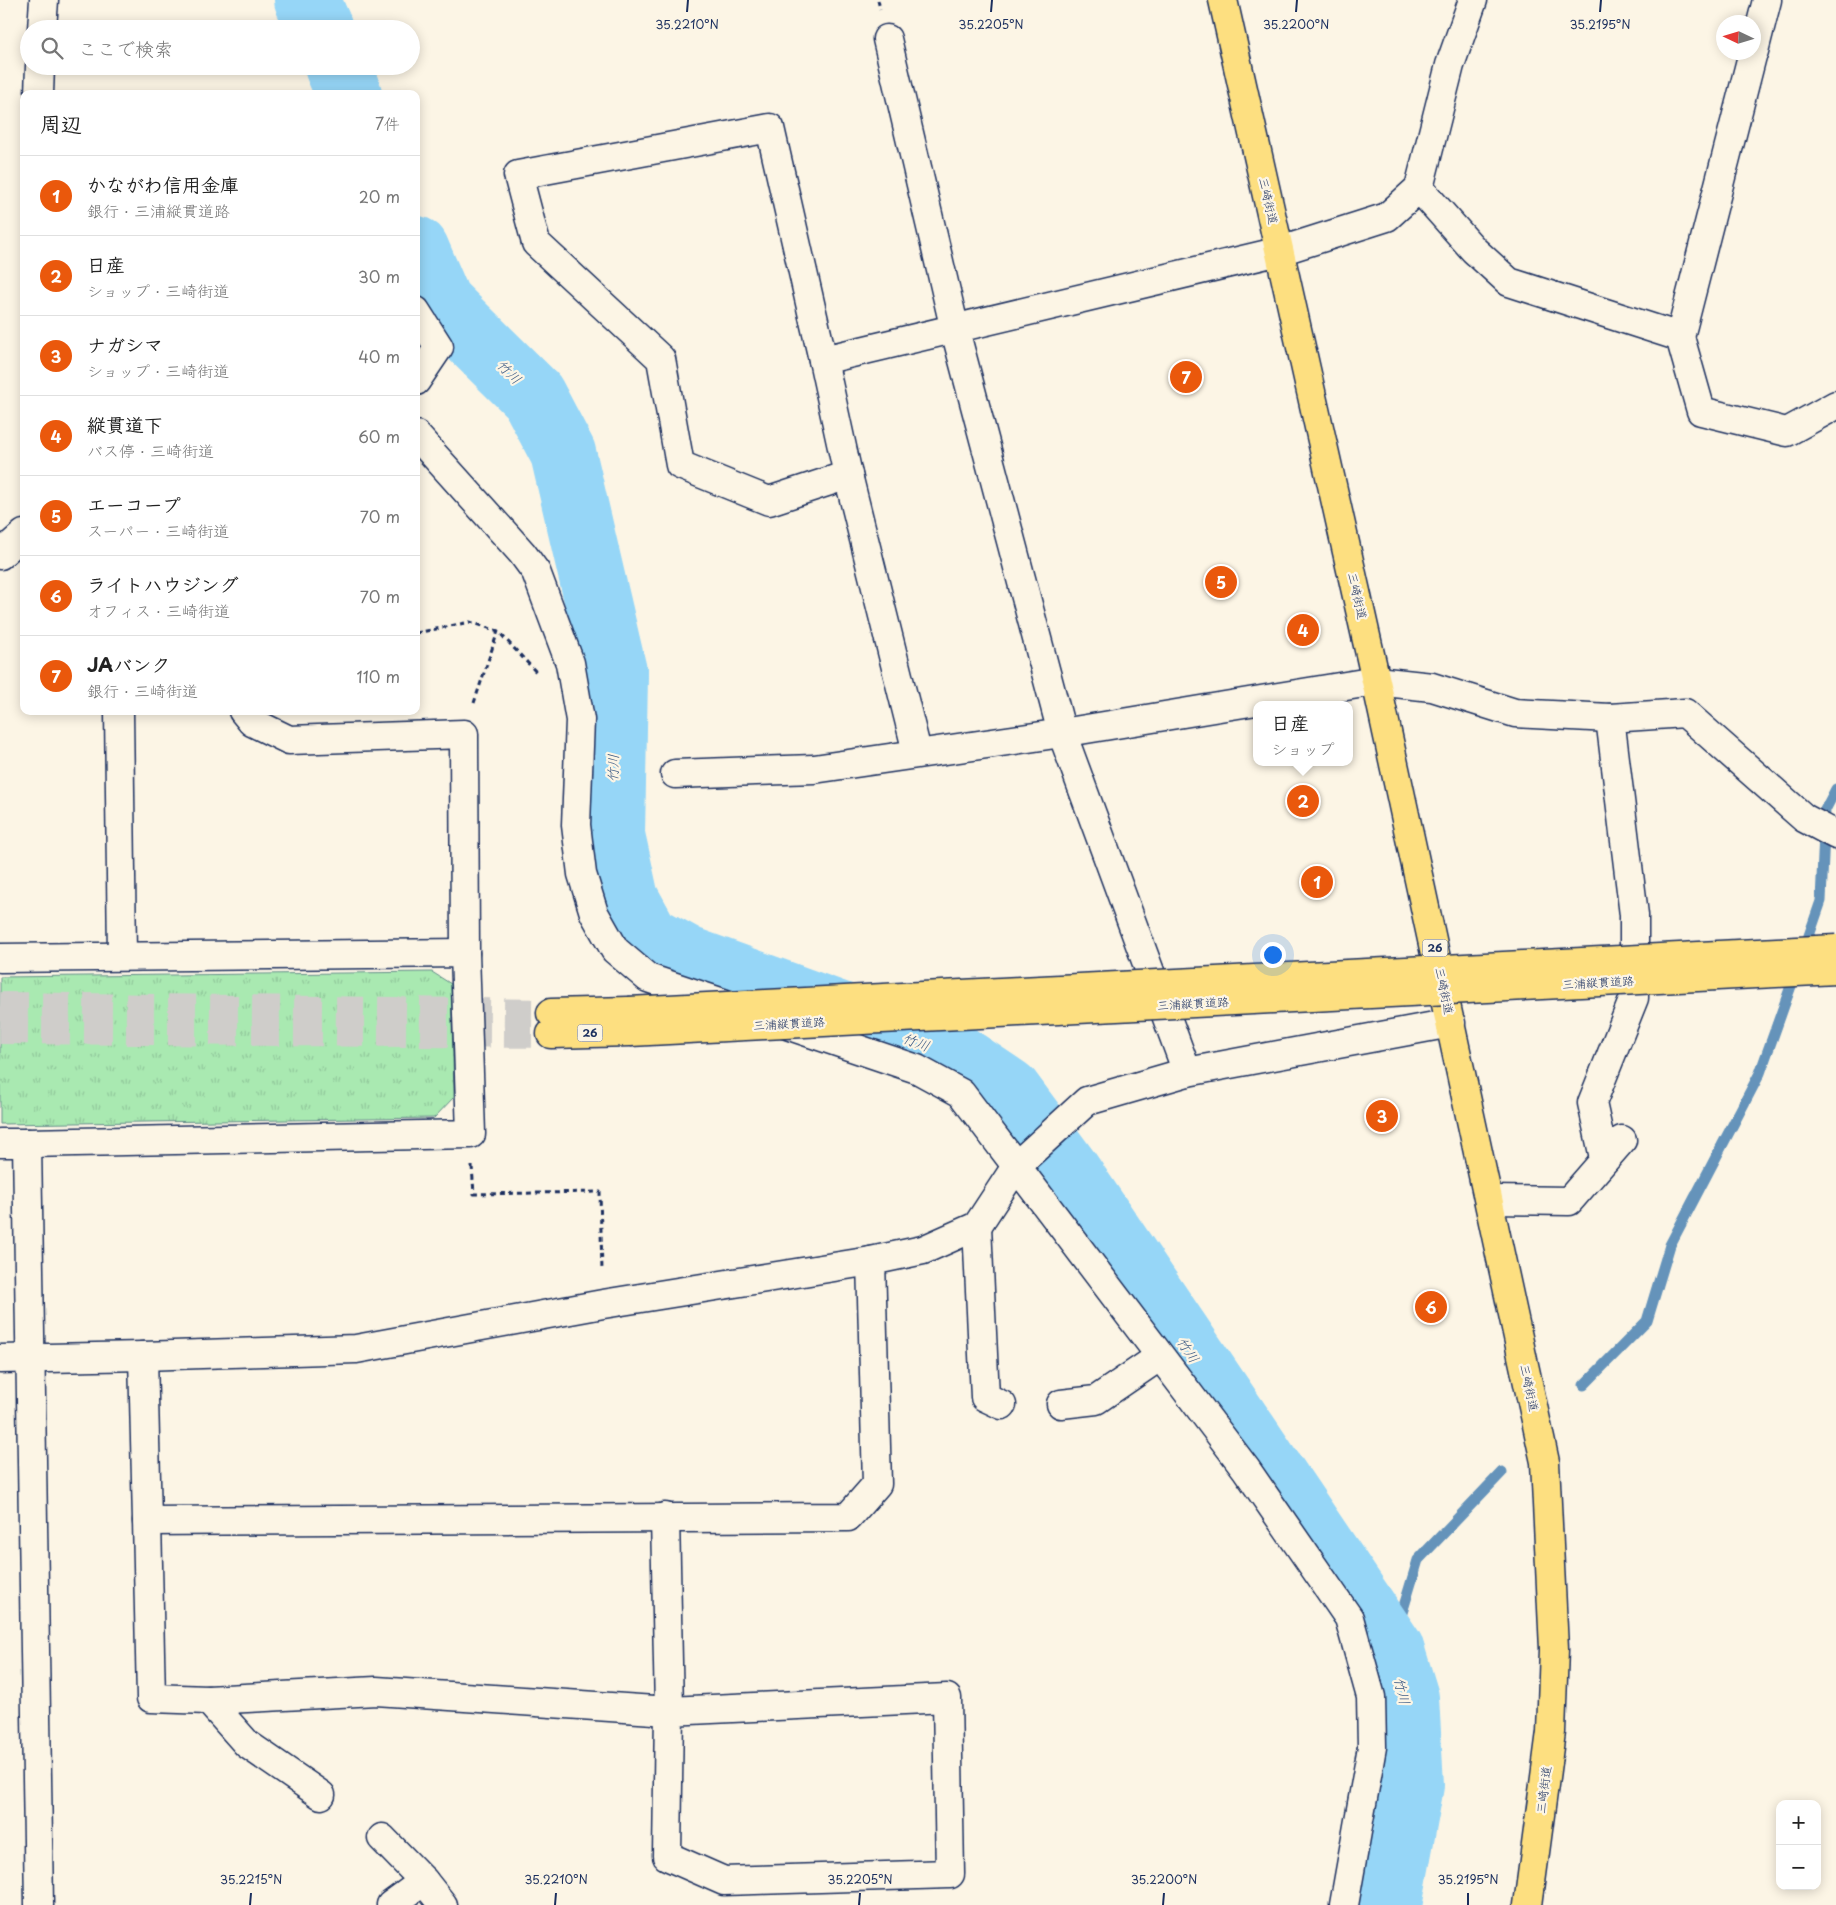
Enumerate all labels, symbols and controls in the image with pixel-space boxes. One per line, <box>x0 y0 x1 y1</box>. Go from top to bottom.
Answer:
text: 35.2210°N <box>655 15 719 33</box>
text: 35.2205°N <box>958 15 1024 33</box>
text: 35.2200°N <box>1263 15 1329 33</box>
text: 35.2195°N <box>1569 15 1631 33</box>
north arrow <box>1716 15 1761 60</box>
search box <box>20 20 420 75</box>
icon: search <box>38 34 66 62</box>
text: ここで検索 <box>78 34 173 62</box>
text: 周辺 <box>40 107 82 139</box>
text: 7件 <box>375 111 400 135</box>
text: かながわ信用金庫 <box>87 170 239 198</box>
street label: 三崎街道 <box>1255 175 1283 226</box>
text: 1 <box>52 184 60 208</box>
text: 20 m <box>359 184 400 208</box>
text: 銀行 · 三浦縦貫道路 <box>87 198 230 222</box>
text: 日産 <box>87 250 125 278</box>
text: 2 <box>50 264 62 288</box>
text: 30 m <box>358 264 400 288</box>
text: ショップ · 三崎街道 <box>87 278 229 302</box>
text: ナガシマ <box>87 330 163 358</box>
text: 3 <box>51 344 61 368</box>
text: 40 m <box>358 344 400 368</box>
water label: 竹川 <box>492 354 527 389</box>
text: ショップ · 三崎街道 <box>87 358 229 382</box>
pin: 7 <box>1170 358 1202 396</box>
text: 縦貫道下 <box>87 410 163 438</box>
text: 4 <box>51 424 61 448</box>
text: 60 m <box>358 424 400 448</box>
text: バス停 · 三崎街道 <box>87 438 214 462</box>
text: エーコープ <box>87 490 181 518</box>
text: 5 <box>51 504 61 528</box>
text: 70 m <box>360 504 400 528</box>
text: スーパー · 三崎街道 <box>87 518 229 542</box>
pin: 5 <box>1205 563 1237 601</box>
text: ライトハウジング <box>87 570 239 598</box>
street label: 三崎街道 <box>1344 570 1372 621</box>
text: 6 <box>50 584 62 608</box>
text: 70 m <box>360 584 400 608</box>
text: オフィス · 三崎街道 <box>87 598 230 622</box>
pin: 4 <box>1287 611 1319 649</box>
text: JAバンク <box>87 650 170 678</box>
text: 7 <box>51 664 61 688</box>
text: 110 m <box>357 664 400 688</box>
text: 銀行 · 三崎街道 <box>87 678 198 702</box>
popup <box>1253 701 1353 766</box>
text: 日産 <box>1271 708 1309 736</box>
text: ショップ <box>1271 736 1335 760</box>
water label: 竹川 <box>602 754 623 782</box>
pin: 2 <box>1287 782 1319 820</box>
pin: 1 <box>1301 863 1333 901</box>
road number: 26 <box>1422 940 1448 956</box>
your location <box>1260 942 1286 968</box>
street label: 三崎街道 <box>1431 965 1459 1016</box>
street label: 三浦縦貫道路 <box>1562 971 1634 993</box>
street label: 三浦縦貫道路 <box>1157 992 1229 1014</box>
street label: 三浦縦貫道路 <box>753 1012 825 1034</box>
road number: 26 <box>578 1024 602 1042</box>
water label: 竹川 <box>899 1027 933 1056</box>
pin: 3 <box>1366 1097 1398 1135</box>
pin: 6 <box>1415 1288 1447 1326</box>
water label: 竹川 <box>1172 1332 1205 1367</box>
street label: 三崎街道 <box>1516 1362 1544 1413</box>
water label: 竹川 <box>1389 1675 1416 1707</box>
street label: 三崎街道 <box>1531 1765 1555 1815</box>
map controls <box>1776 1800 1821 1890</box>
button: + <box>1776 1800 1821 1845</box>
button: − <box>1776 1845 1821 1890</box>
text: 35.2215°N <box>220 1870 282 1888</box>
text: 35.2210°N <box>524 1870 588 1888</box>
text: 35.2205°N <box>827 1870 893 1888</box>
text: 35.2200°N <box>1131 1870 1197 1888</box>
text: 35.2195°N <box>1437 1870 1499 1888</box>

